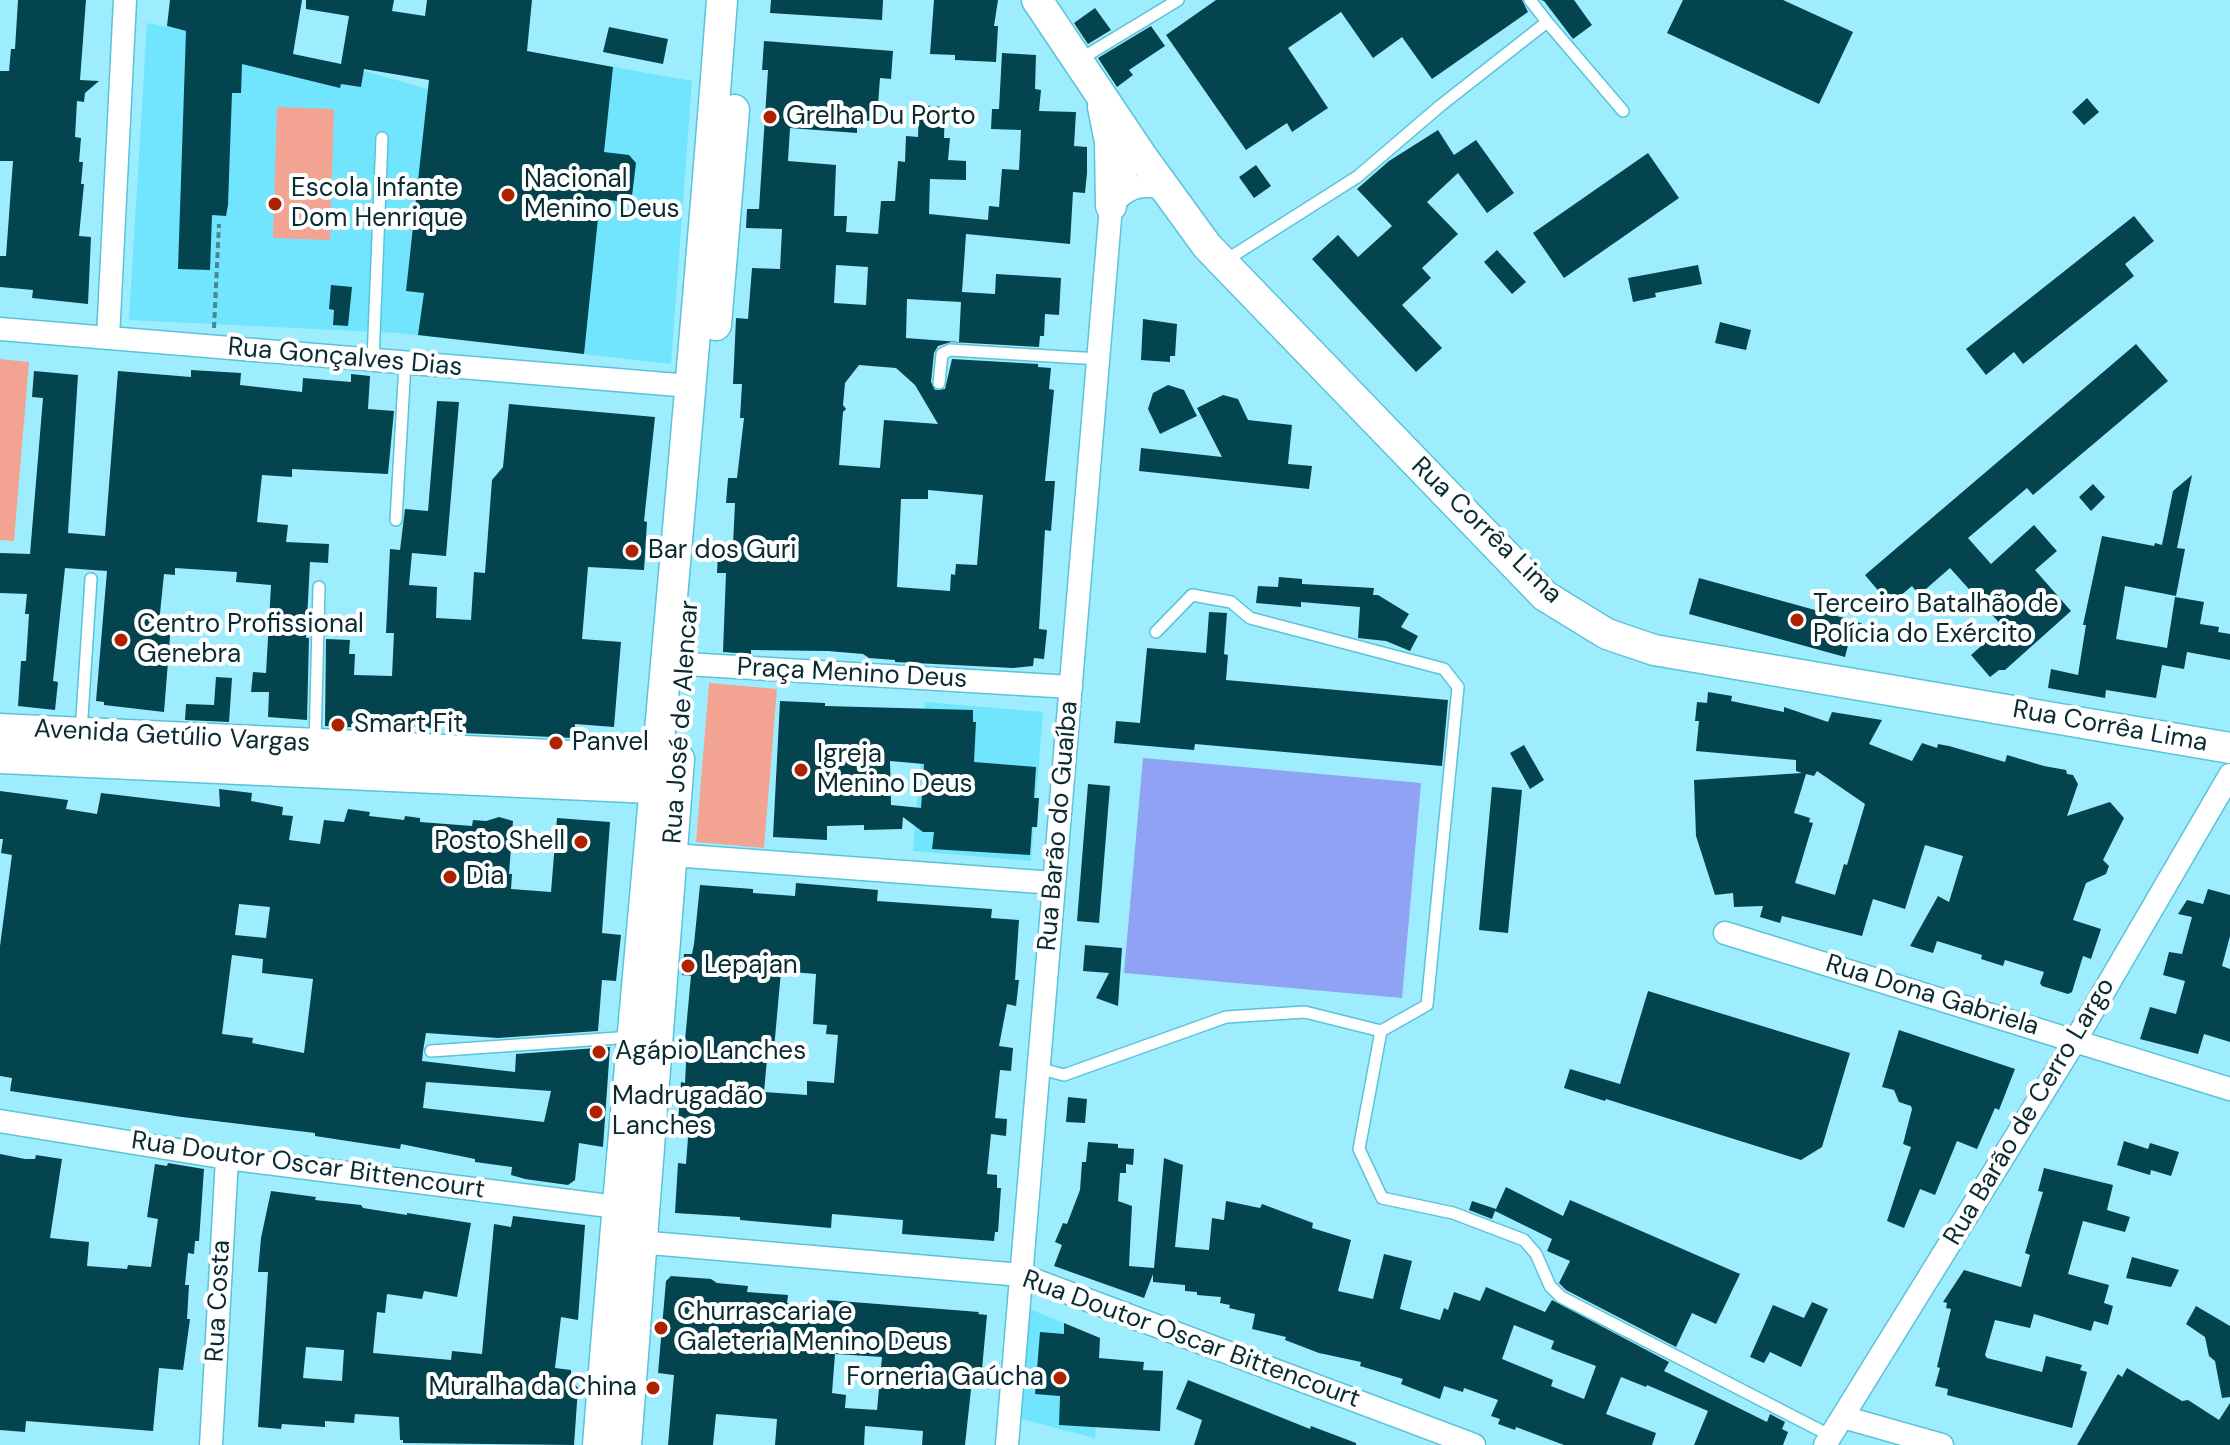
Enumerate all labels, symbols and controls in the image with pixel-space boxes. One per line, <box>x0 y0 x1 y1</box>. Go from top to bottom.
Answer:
place label: Grelha Du Porto <box>786 101 976 133</box>
marker: Grelha Du Porto <box>761 108 779 126</box>
place label: Nacional Menino Deus <box>524 164 680 226</box>
place label: Escola Infante Dom Henrique <box>291 173 464 234</box>
marker: Nacional Menino Deus <box>499 186 517 204</box>
marker: Escola Infante Dom Henrique <box>266 195 284 213</box>
street label: Rua Gonçalves Dias <box>226 332 464 384</box>
street label: Rua Corrêa Lima <box>1404 451 1568 611</box>
place label: Bar dos Guri <box>648 535 797 567</box>
marker: Bar dos Guri <box>623 542 641 560</box>
place label: Terceiro Batalhão de Polícia do Exército <box>1813 589 2059 650</box>
street label: Rua José de Alencar <box>658 599 706 845</box>
place label: Centro Profissional Genebra <box>137 609 364 670</box>
marker: Terceiro Batalhão de Polícia do Exército <box>1788 611 1806 629</box>
marker: Centro Profissional Genebra <box>112 631 130 649</box>
street label: Praça Menino Deus <box>736 652 968 696</box>
street label: Rua Corrêa Lima <box>2010 695 2210 759</box>
street label: Rua Barão do Guaíba <box>1033 700 1085 952</box>
place label: Smart Fit <box>354 709 463 741</box>
street label: Avenida Getúlio Vargas <box>33 714 311 760</box>
marker: Smart Fit <box>329 716 347 734</box>
place label: Panvel <box>572 727 649 759</box>
marker: Panvel <box>547 734 565 752</box>
place label: Igreja Menino Deus <box>817 739 973 800</box>
marker: Igreja Menino Deus <box>792 761 810 779</box>
place label: Posto Shell <box>434 826 565 858</box>
marker: Posto Shell <box>572 833 590 851</box>
place label: Dia <box>466 861 504 893</box>
marker: Dia <box>441 868 459 886</box>
street label: Rua Dona Gabriela <box>1822 949 2042 1043</box>
place label: Lepajan <box>704 950 798 982</box>
marker: Lepajan <box>679 957 697 975</box>
street label: Rua Barão de Cerro Largo <box>1938 973 2122 1251</box>
place label: Agápio Lanches <box>615 1036 806 1068</box>
marker: Agápio Lanches <box>590 1043 608 1061</box>
place label: Madrugadão Lanches <box>612 1081 763 1142</box>
marker: Madrugadão Lanches <box>587 1103 605 1121</box>
street label: Rua Doutor Oscar Bittencourt <box>129 1126 487 1206</box>
street label: Rua Costa <box>200 1239 238 1363</box>
street label: Rua Doutor Oscar Bittencourt <box>1018 1264 1364 1416</box>
place label: Churrascaria e Galeteria Menino Deus <box>677 1297 948 1358</box>
marker: Churrascaria e Galeteria Menino Deus <box>652 1319 670 1337</box>
place label: Forneria Gaúcha <box>846 1362 1044 1394</box>
marker: Forneria Gaúcha <box>1051 1369 1069 1387</box>
place label: Muralha da China <box>428 1372 637 1404</box>
marker: Muralha da China <box>644 1379 662 1397</box>

